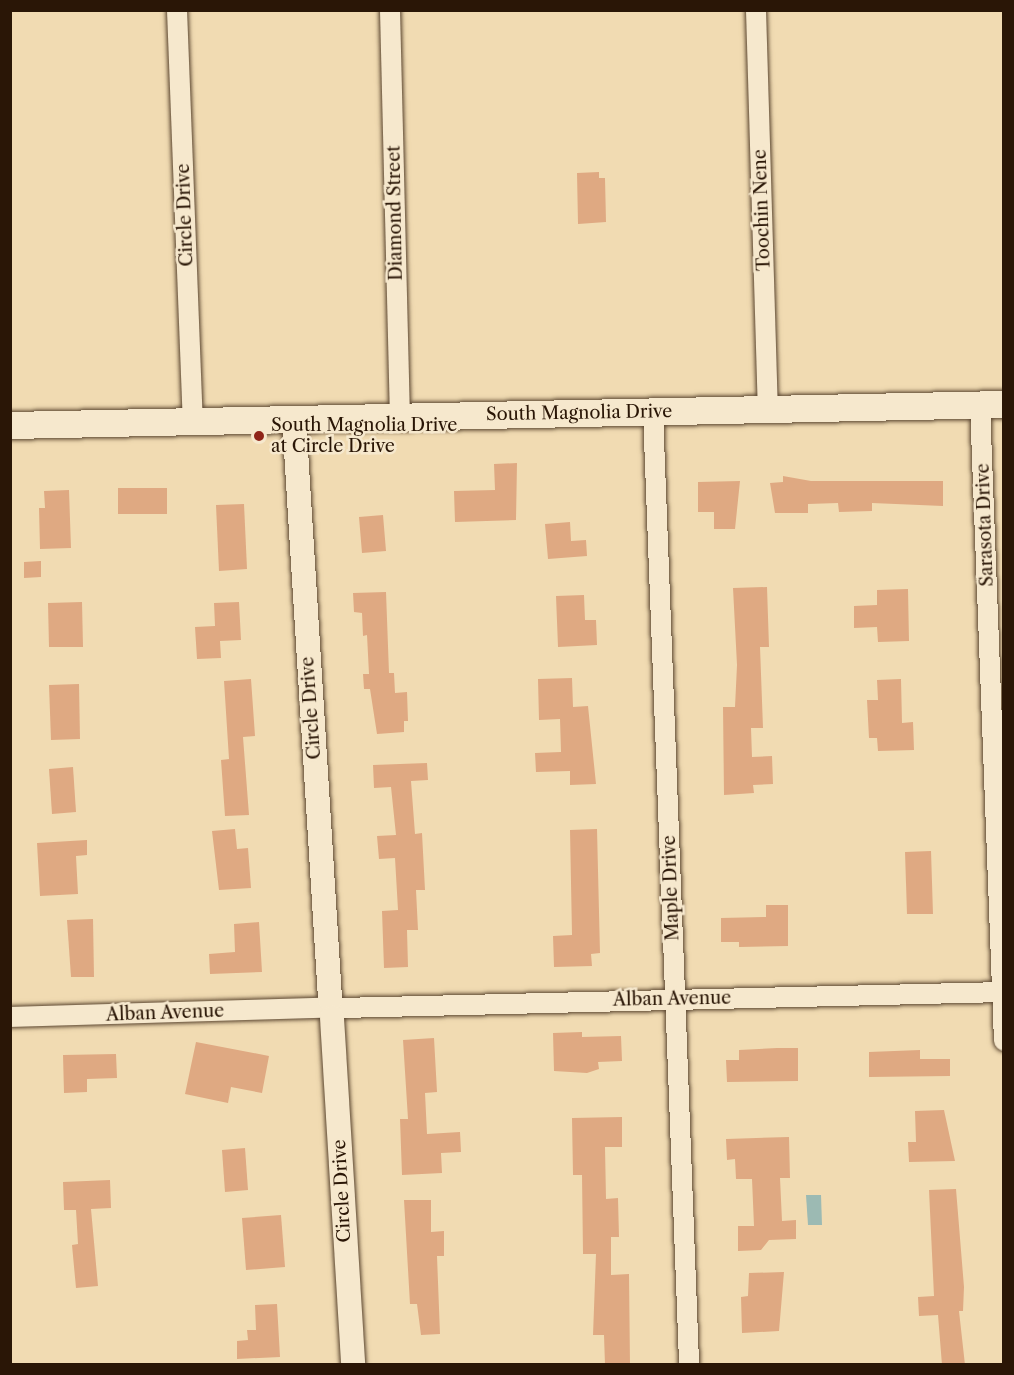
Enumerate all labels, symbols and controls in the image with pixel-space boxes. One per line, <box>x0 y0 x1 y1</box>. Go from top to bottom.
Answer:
street label: Diamond Street <box>383 145 407 281</box>
street label: Toochin Nene <box>749 149 775 271</box>
street label: Circle Drive <box>172 163 198 267</box>
street label: South Magnolia Drive <box>486 401 672 425</box>
place label: South Magnolia Drive at Circle Drive <box>271 415 458 458</box>
marker: South Magnolia Drive at Circle Drive <box>252 429 266 443</box>
street label: Sarasota Drive <box>972 463 998 587</box>
street label: Circle Drive <box>297 656 325 760</box>
street label: Maple Drive <box>658 835 684 941</box>
street label: Alban Avenue <box>612 987 732 1011</box>
street label: Alban Avenue <box>105 1000 225 1026</box>
street label: Circle Drive <box>329 1139 355 1243</box>

